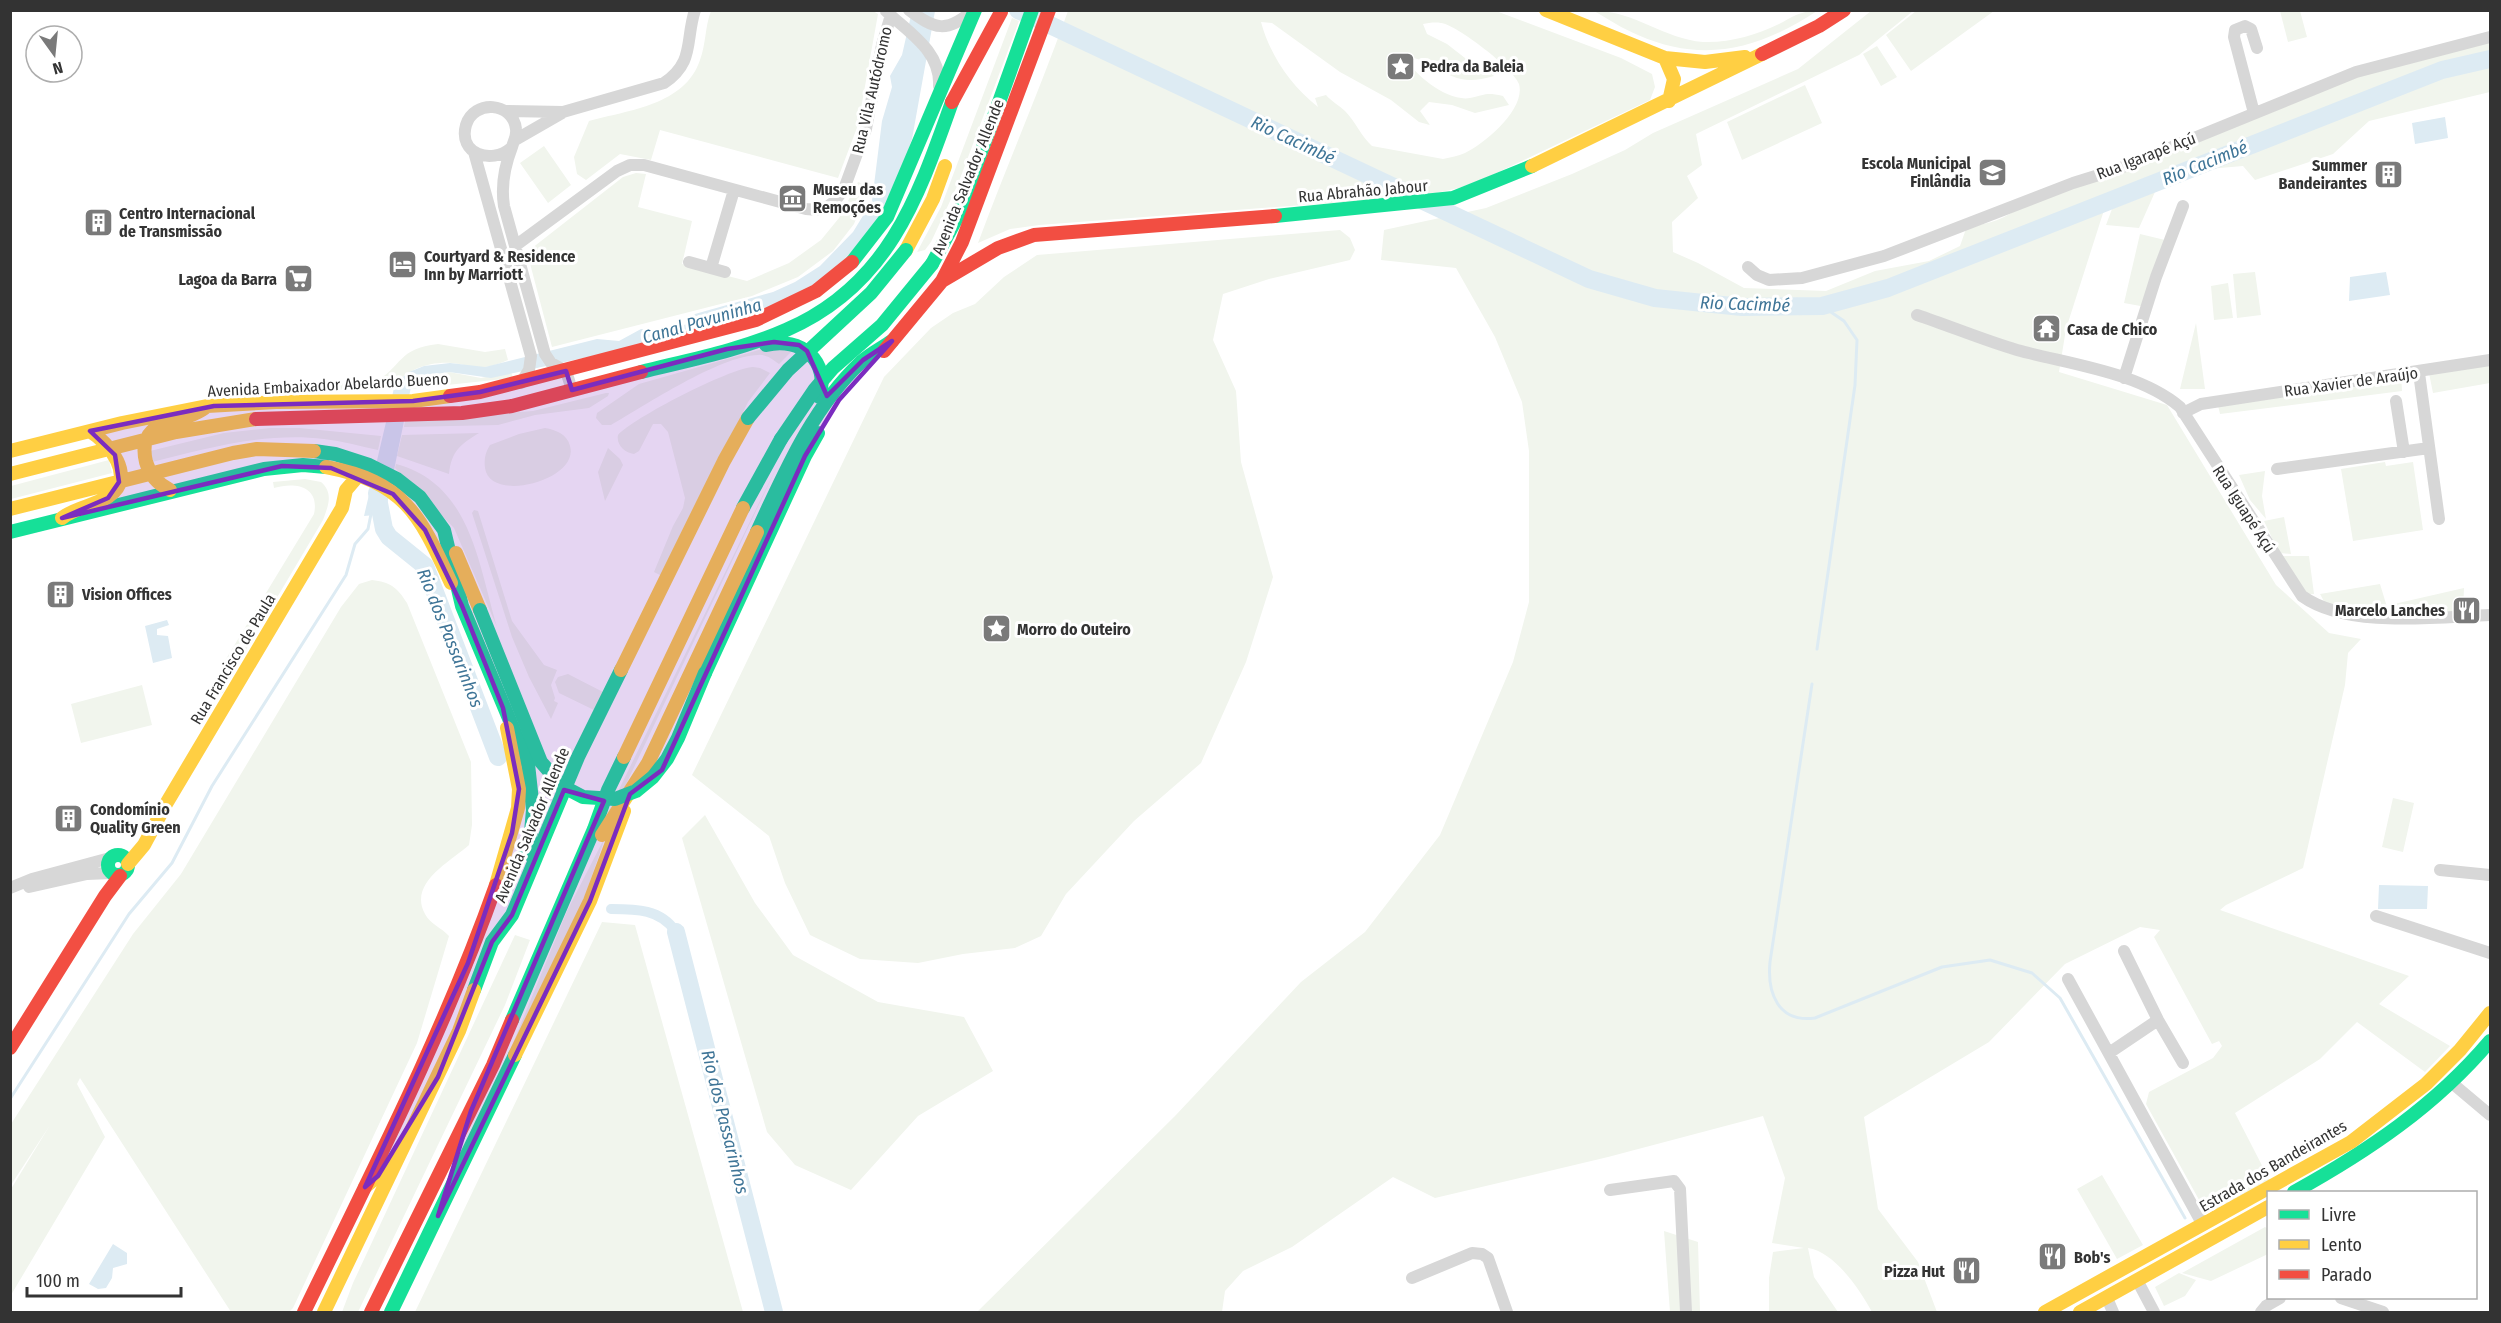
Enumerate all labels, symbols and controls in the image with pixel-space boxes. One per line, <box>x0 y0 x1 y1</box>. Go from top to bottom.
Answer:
north arrow <box>24 24 84 84</box>
street label: Rua Vila Autódromo <box>848 25 896 155</box>
place icon: Pedra da Baleia <box>1384 50 1416 82</box>
place label: Pedra da Baleia <box>1421 57 1524 76</box>
text: N <box>51 58 65 78</box>
street label: Avenida Salvador Allende <box>928 96 1008 258</box>
water label: Rio Cacimbé <box>1248 111 1339 169</box>
street label: Rua Igarapé Açú <box>2094 128 2198 184</box>
water label: Rio Cacimbé <box>2159 136 2251 190</box>
place label: Escola Municipal Finlândia <box>1862 154 1972 191</box>
school or university icon: Escola Municipal Finlândia <box>1976 156 2008 188</box>
place label: Summer Bandeirantes <box>2279 156 2367 193</box>
building icon: Summer Bandeirantes <box>2372 158 2404 190</box>
street label: Rua Abrahão Jabour <box>1297 176 1429 206</box>
place label: Museu das Remoções <box>813 180 883 218</box>
museum icon: Museu das Remoções <box>776 182 808 214</box>
place label: Centro Internacional de Transmissão <box>119 204 256 241</box>
building icon: Centro Internacional de Transmissão <box>82 206 114 238</box>
place label: Courtyard & Residence Inn by Marriott <box>424 247 575 284</box>
hotel icon: Courtyard & Residence Inn by Marriott <box>387 249 419 281</box>
supermarket icon: Lagoa da Barra <box>282 263 314 295</box>
place label: Lagoa da Barra <box>178 270 277 289</box>
water label: Rio Cacimbé <box>1700 291 1791 317</box>
water label: Canal Pavuninha <box>640 293 764 349</box>
temple icon: Casa de Chico <box>2030 313 2062 345</box>
place label: Casa de Chico <box>2067 320 2158 339</box>
street label: Rua Xavier de Araújo <box>2283 363 2419 401</box>
street label: Avenida Embaixador Abelardo Bueno <box>207 369 449 401</box>
street label: Rua Iguapé Açú <box>2209 462 2279 556</box>
water label: Rio dos Passarinhos <box>412 565 488 711</box>
building icon: Vision Offices <box>45 578 77 610</box>
place label: Vision Offices <box>81 585 172 604</box>
street label: Rua Francisco de Paula <box>187 590 280 728</box>
restaurant icon: Marcelo Lanches <box>2450 594 2482 626</box>
place label: Marcelo Lanches <box>2335 601 2445 620</box>
place icon: Morro do Outeiro <box>980 613 1012 645</box>
place label: Morro do Outeiro <box>1017 620 1131 639</box>
street label: Avenida Salvador Allende <box>491 745 573 905</box>
place label: Condomínio Quality Green <box>90 800 181 837</box>
building icon: Condomínio Quality Green <box>53 802 85 834</box>
water label: Rio dos Passarinhos <box>696 1048 754 1197</box>
street label: Estrada dos Bandeirantes <box>2196 1116 2350 1216</box>
legend <box>2267 1191 2477 1299</box>
text: Livre <box>2321 1204 2356 1226</box>
text: Lento <box>2321 1234 2362 1256</box>
restaurant icon: Bob's <box>2037 1241 2069 1273</box>
place label: Bob's <box>2074 1248 2110 1267</box>
restaurant icon: Pizza Hut <box>1950 1255 1982 1287</box>
scale bar <box>27 1260 182 1298</box>
place label: Pizza Hut <box>1884 1262 1945 1281</box>
text: Parado <box>2321 1264 2372 1286</box>
text: 100 m <box>36 1270 80 1292</box>

